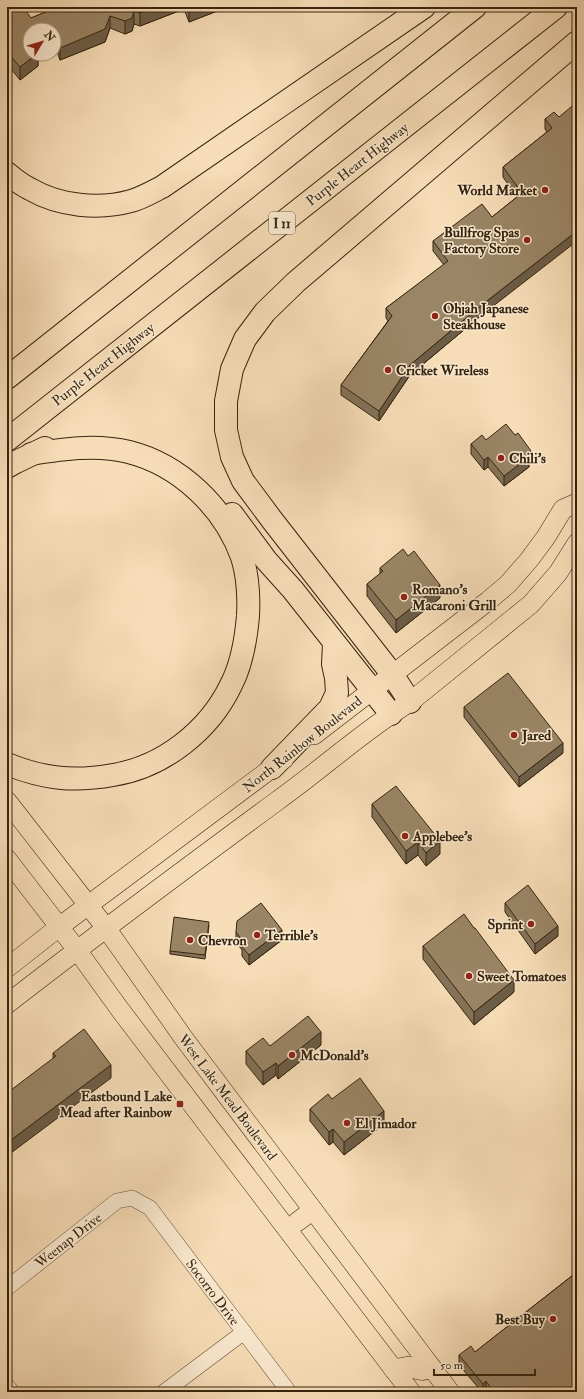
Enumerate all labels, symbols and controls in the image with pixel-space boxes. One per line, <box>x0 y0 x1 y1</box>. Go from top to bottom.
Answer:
north arrow <box>22 22 62 62</box>
text: N <box>41 27 58 45</box>
street label: Purple Heart Highway <box>303 119 413 210</box>
place label: World Market <box>456 182 537 199</box>
marker: World Market <box>540 185 550 195</box>
road number: I 11 <box>269 212 295 234</box>
place label: Bullfrog Spas Factory Store <box>444 224 519 258</box>
marker: Bullfrog Spas Factory Store <box>522 235 532 245</box>
place label: Ohjah Japanese Steakhouse <box>443 300 529 333</box>
marker: Ohjah Japanese Steakhouse <box>430 311 440 321</box>
street label: Purple Heart Highway <box>49 319 159 410</box>
place label: Cricket Wireless <box>396 362 489 379</box>
marker: Cricket Wireless <box>383 365 393 375</box>
place label: Chili's <box>509 450 546 467</box>
marker: Chili's <box>496 453 506 463</box>
place label: Romano's Macaroni Grill <box>411 581 497 614</box>
marker: Romano's Macaroni Grill <box>399 592 409 602</box>
street label: North Rainbow Boulevard <box>239 692 366 796</box>
place label: Jared <box>521 727 551 745</box>
marker: Jared <box>509 730 519 740</box>
place label: Applebee's <box>412 828 472 846</box>
marker: Applebee's <box>400 831 410 841</box>
place label: Sprint <box>488 916 523 934</box>
marker: Sprint <box>526 919 536 929</box>
place label: Terrible's <box>264 927 318 944</box>
marker: Terrible's <box>252 930 262 940</box>
place label: Chevron <box>198 932 247 949</box>
marker: Chevron <box>185 935 195 945</box>
place label: Sweet Tomatoes <box>477 968 566 985</box>
marker: Sweet Tomatoes <box>464 971 474 981</box>
street label: West Lake Mead Boulevard <box>174 1030 281 1164</box>
place label: McDonald's <box>299 1047 369 1064</box>
marker: McDonald's <box>287 1050 297 1060</box>
place label: Eastbound Lake Mead after Rainbow <box>59 1088 173 1121</box>
marker: Eastbound Lake Mead after Rainbow <box>175 1099 185 1109</box>
place label: El Jimador <box>355 1115 417 1133</box>
marker: El Jimador <box>342 1118 352 1128</box>
street label: Weenap Drive <box>31 1209 106 1273</box>
street label: Socorro Drive <box>182 1256 243 1329</box>
place label: Best Buy <box>495 1311 546 1329</box>
marker: Best Buy <box>548 1314 558 1324</box>
scale bar <box>434 1351 535 1377</box>
text: 50 m <box>440 1358 464 1373</box>

